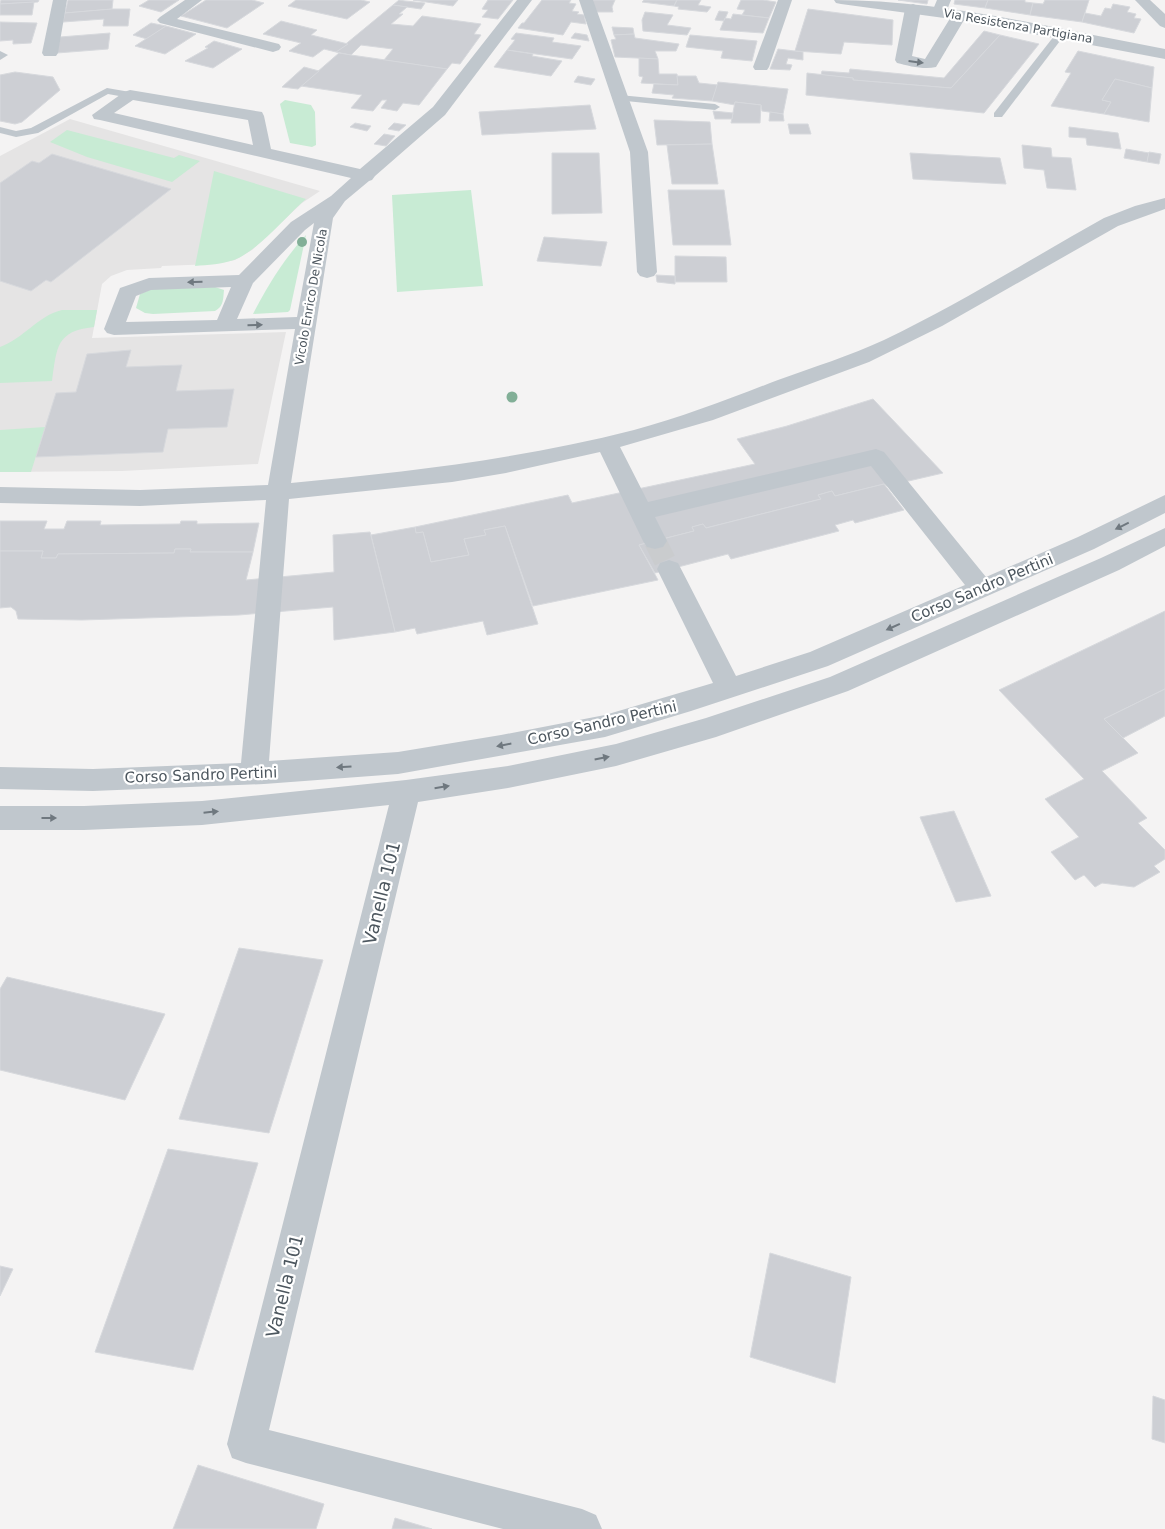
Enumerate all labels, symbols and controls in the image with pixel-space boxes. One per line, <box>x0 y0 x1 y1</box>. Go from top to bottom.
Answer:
street label: Via Resistenza Partigiana <box>942 6 1094 46</box>
one-way arrow <box>909 58 925 66</box>
street label: Vicolo Enrico De Nicola <box>292 228 330 366</box>
one-way arrow <box>187 279 203 287</box>
one-way arrow <box>247 320 263 328</box>
one-way arrow <box>1115 522 1129 530</box>
street label: Corso Sandro Pertini <box>908 550 1056 626</box>
one-way arrow <box>886 623 900 631</box>
street label: Corso Sandro Pertini <box>526 697 678 749</box>
one-way arrow <box>496 742 512 750</box>
one-way arrow <box>594 753 610 761</box>
street label: Corso Sandro Pertini <box>124 763 278 787</box>
one-way arrow <box>335 764 351 772</box>
one-way arrow <box>435 782 451 790</box>
one-way arrow <box>203 808 219 816</box>
one-way arrow <box>41 814 57 822</box>
street label: Vanella 101 <box>359 839 404 947</box>
street label: Vanella 101 <box>262 1232 307 1340</box>

